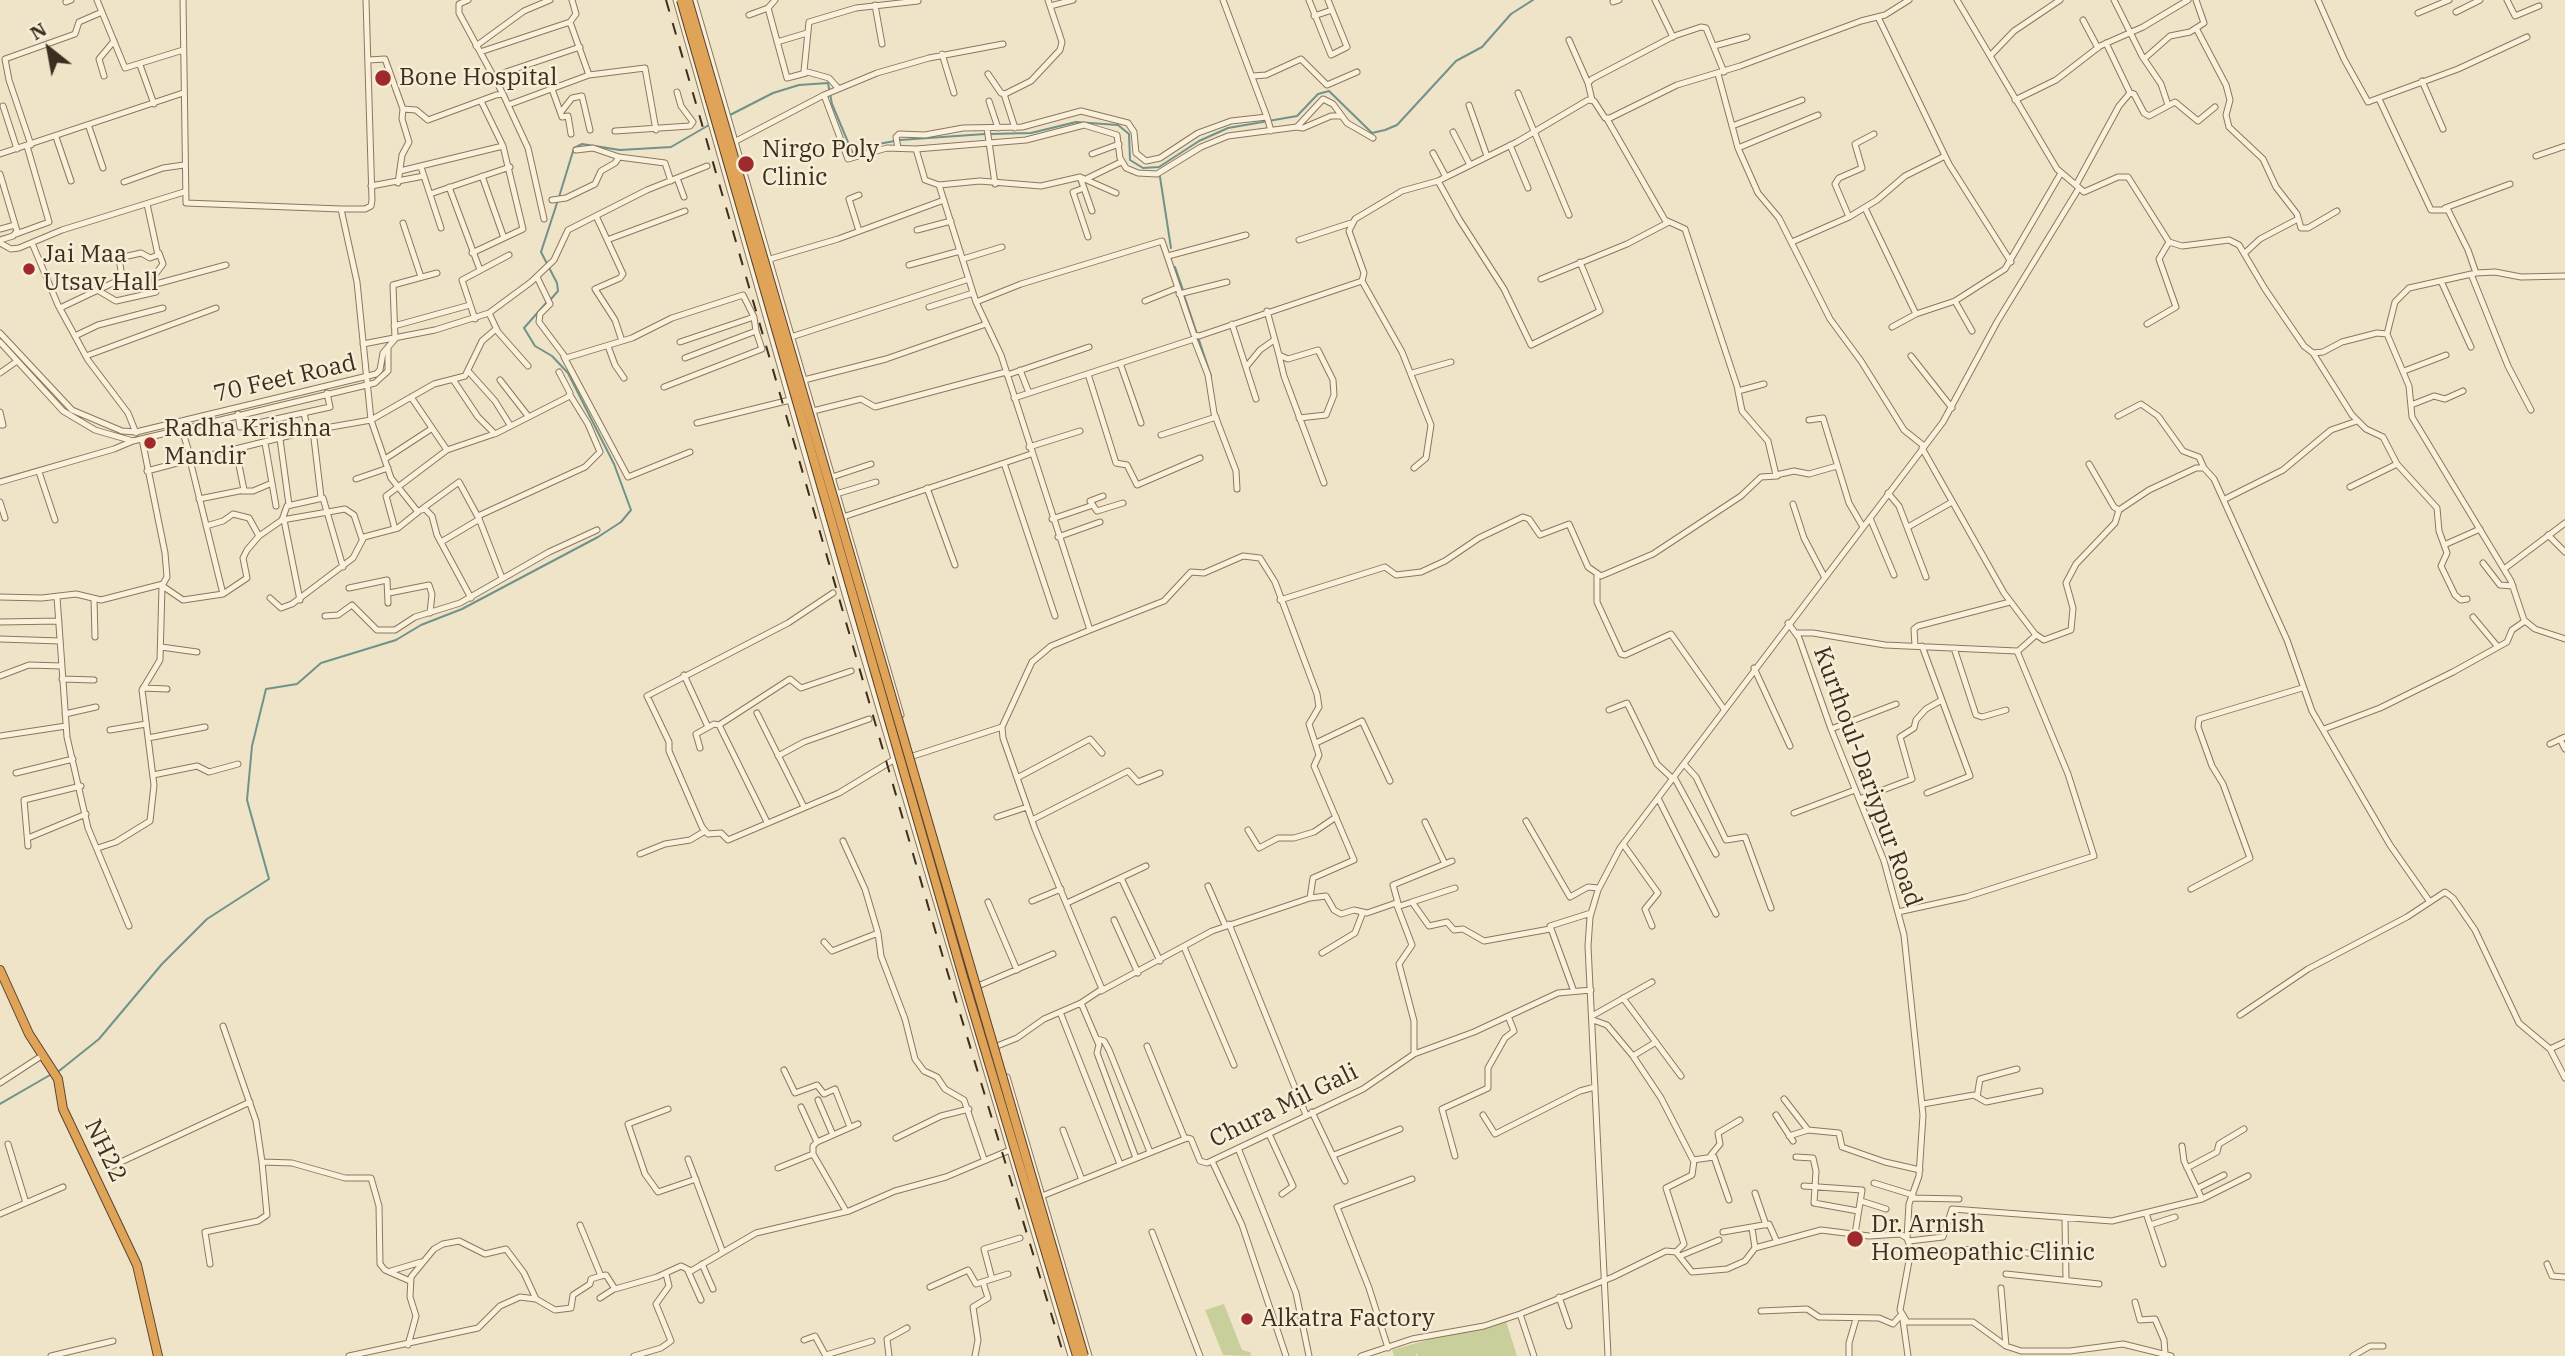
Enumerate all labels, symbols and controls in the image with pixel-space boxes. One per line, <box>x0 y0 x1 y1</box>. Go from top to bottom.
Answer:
north arrow <box>14 14 84 84</box>
text: N <box>26 17 51 45</box>
place label: Bone Hospital <box>399 64 558 92</box>
marker: Bone Hospital <box>373 68 393 88</box>
place label: Nirgo Poly Clinic <box>762 136 879 192</box>
marker: Nirgo Poly Clinic <box>736 154 756 174</box>
place label: Jai Maa Utsav Hall <box>43 241 158 297</box>
marker: Jai Maa Utsav Hall <box>21 261 37 277</box>
street label: 70 Feet Road <box>211 349 359 409</box>
place label: Radha Krishna Mandir <box>164 415 332 471</box>
marker: Radha Krishna Mandir <box>142 435 158 451</box>
street label: Kurthoul-Dariypur Road <box>1807 643 1927 911</box>
street label: Chura Mil Gali <box>1205 1058 1363 1154</box>
street label: NH22 <box>78 1115 132 1187</box>
place label: Dr. Arnish Homeopathic Clinic <box>1871 1211 2095 1267</box>
marker: Dr. Arnish Homeopathic Clinic <box>1845 1229 1865 1249</box>
place label: Alkatra Factory <box>1261 1305 1435 1333</box>
marker: Alkatra Factory <box>1239 1311 1255 1327</box>

